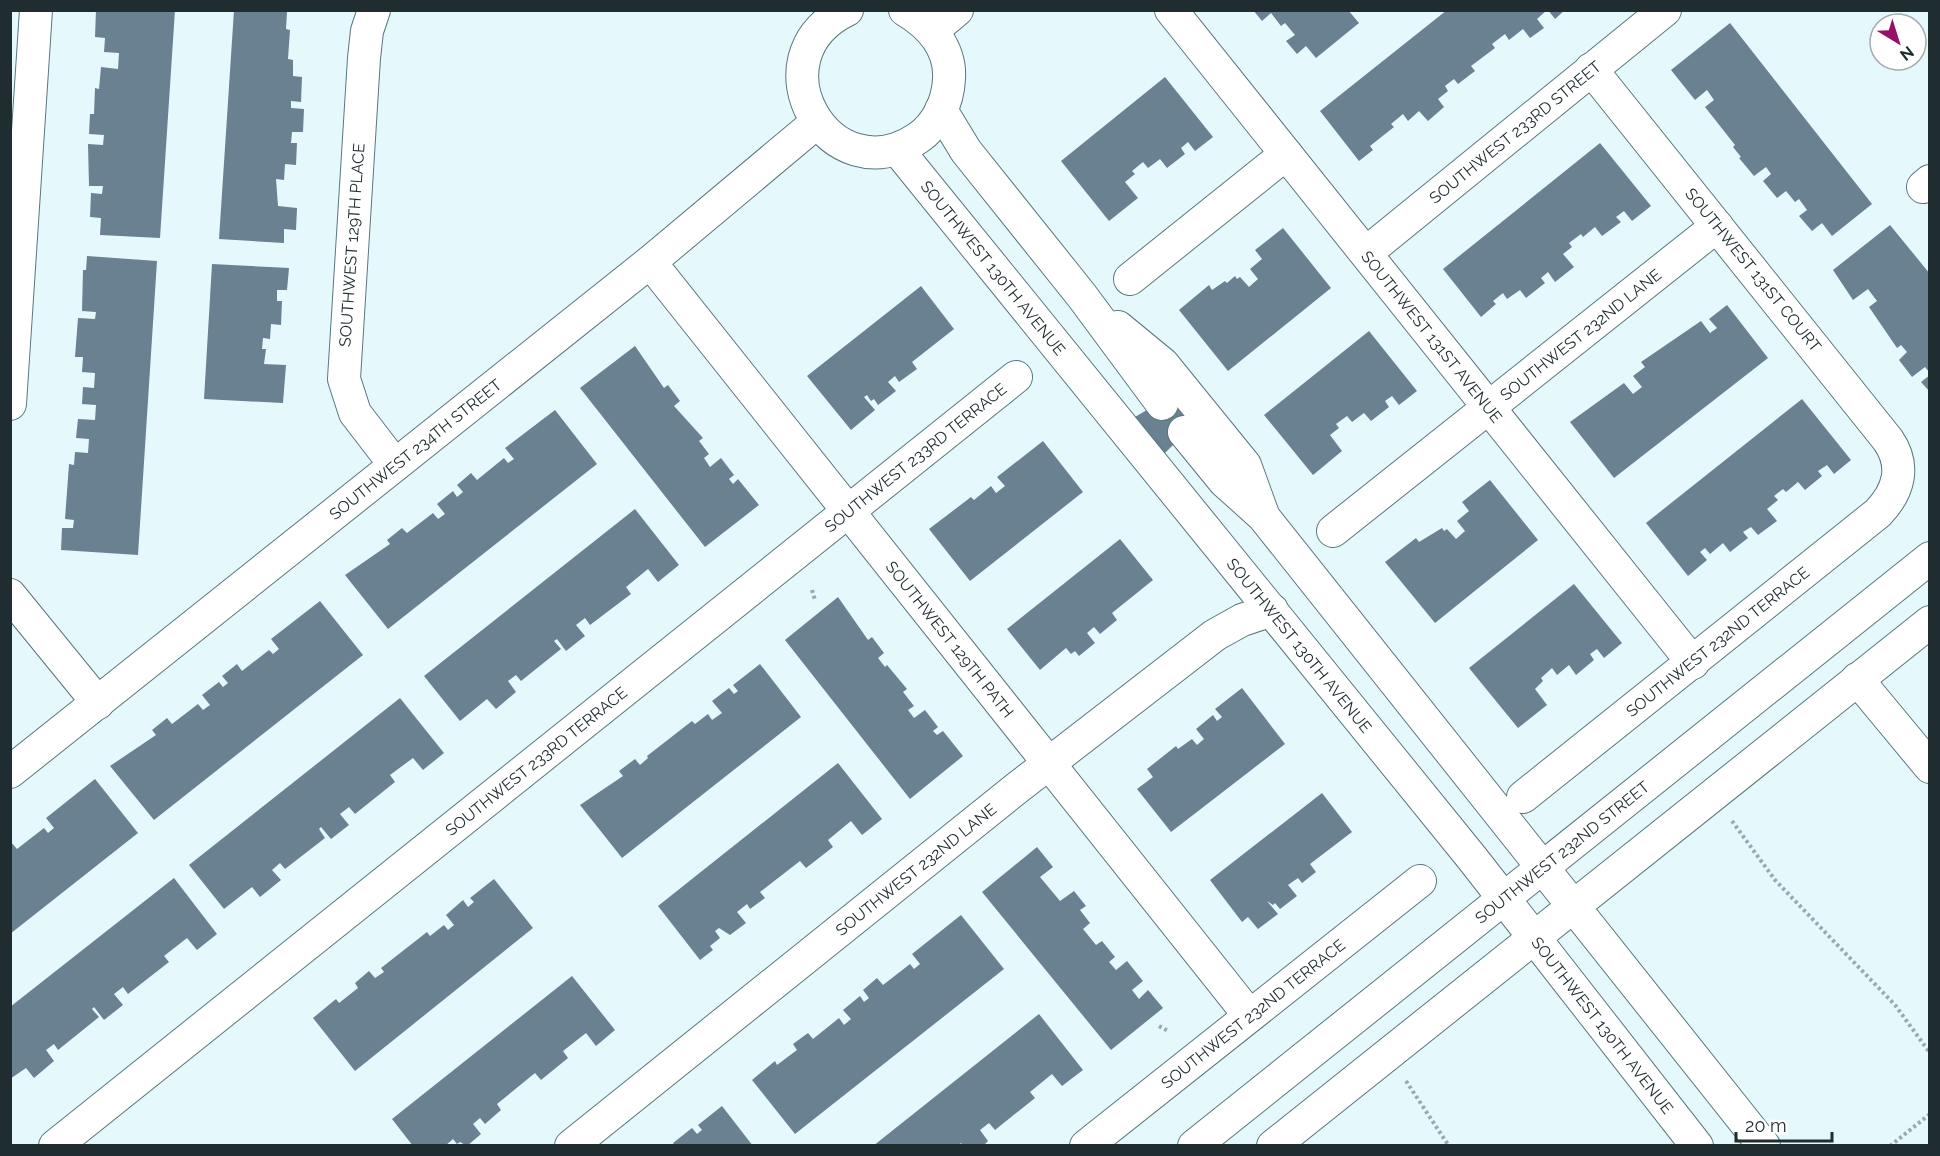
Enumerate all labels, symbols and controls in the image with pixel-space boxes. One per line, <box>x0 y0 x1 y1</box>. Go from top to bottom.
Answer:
north arrow <box>1868 12 1928 72</box>
text: N <box>1896 42 1918 65</box>
street label: SOUTHWEST 233RD STREET <box>1425 56 1605 207</box>
street label: SOUTHWEST 129TH PLACE <box>335 142 369 348</box>
street label: SOUTHWEST 130TH AVENUE <box>917 177 1070 359</box>
street label: SOUTHWEST 131ST COURT <box>1681 184 1825 356</box>
street label: SOUTHWEST 131ST AVENUE <box>1358 247 1507 426</box>
street label: SOUTHWEST 232ND LANE <box>1496 265 1665 404</box>
street label: SOUTHWEST 234TH STREET <box>325 375 505 523</box>
street label: SOUTHWEST 233RD TERRACE <box>821 379 1010 536</box>
street label: SOUTHWEST 130TH AVENUE <box>1223 554 1376 737</box>
street label: SOUTHWEST 129TH PATH <box>882 557 1018 721</box>
street label: SOUTHWEST 232ND TERRACE <box>1622 562 1813 720</box>
street label: SOUTHWEST 233RD TERRACE <box>441 683 631 840</box>
street label: SOUTHWEST 232ND STREET <box>1471 777 1653 927</box>
street label: SOUTHWEST 232ND LANE <box>832 799 1000 939</box>
street label: SOUTHWEST 130TH AVENUE <box>1528 933 1678 1118</box>
street label: SOUTHWEST 232ND TERRACE <box>1157 935 1349 1092</box>
scale bar <box>1736 1105 1832 1143</box>
text: 20 m <box>1745 1115 1787 1136</box>

